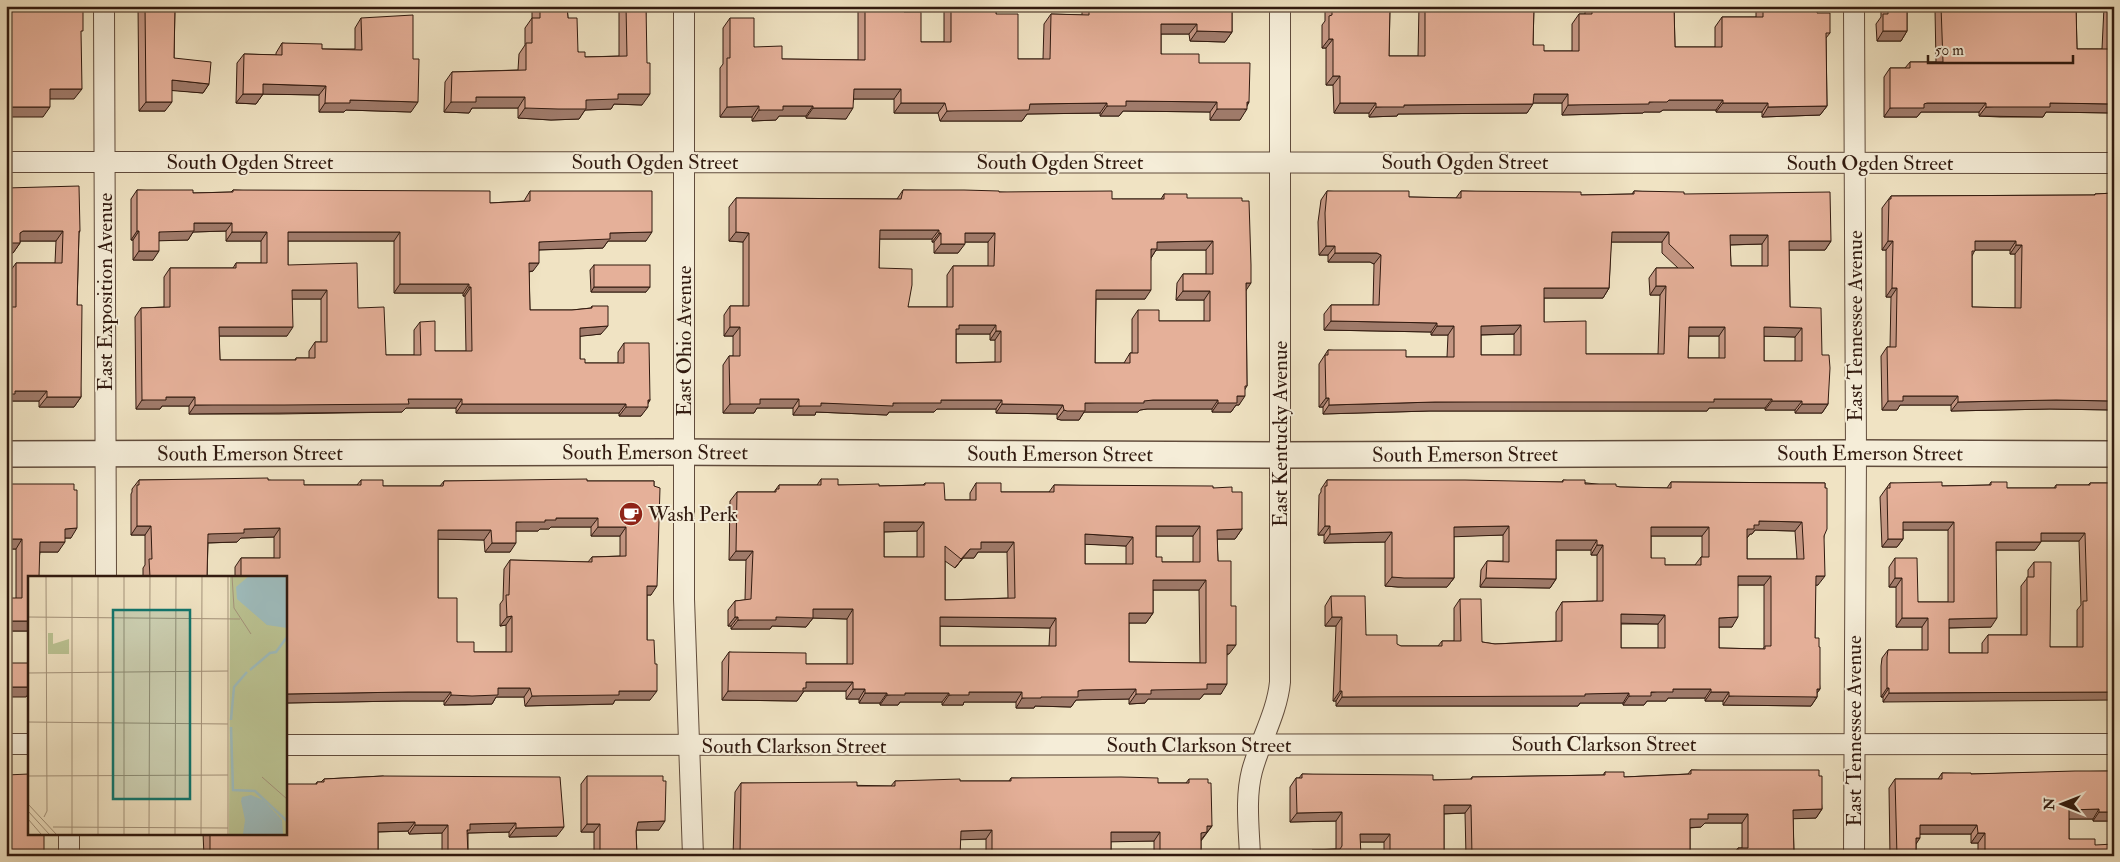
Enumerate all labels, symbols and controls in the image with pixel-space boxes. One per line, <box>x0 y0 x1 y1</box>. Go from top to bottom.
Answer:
scale bar <box>1928 32 2072 64</box>
text: 50 m <box>1935 41 1964 60</box>
street label: South Ogden Street <box>166 149 334 176</box>
street label: South Ogden Street <box>571 149 739 176</box>
street label: South Ogden Street <box>976 149 1144 176</box>
street label: South Ogden Street <box>1381 149 1549 176</box>
street label: South Ogden Street <box>1786 150 1954 177</box>
street label: East Exposition Avenue <box>92 193 119 391</box>
street label: East Tennessee Avenue <box>1842 230 1869 422</box>
street label: East Ohio Avenue <box>671 265 698 417</box>
street label: East Kentucky Avenue <box>1267 340 1294 527</box>
street label: South Emerson Street <box>562 439 748 466</box>
street label: South Emerson Street <box>157 440 343 468</box>
street label: South Emerson Street <box>967 440 1153 468</box>
street label: South Emerson Street <box>1777 440 1963 467</box>
street label: South Emerson Street <box>1372 441 1558 469</box>
cafe icon: Wash Perk <box>618 501 644 527</box>
place label: Wash Perk <box>647 501 737 528</box>
inset map <box>28 576 286 834</box>
street label: East Tennessee Avenue <box>1841 635 1868 827</box>
street label: South Clarkson Street <box>1511 731 1697 758</box>
street label: South Clarkson Street <box>1106 732 1292 759</box>
street label: South Clarkson Street <box>701 733 887 760</box>
north arrow <box>2038 780 2088 830</box>
text: N <box>2041 797 2058 811</box>

